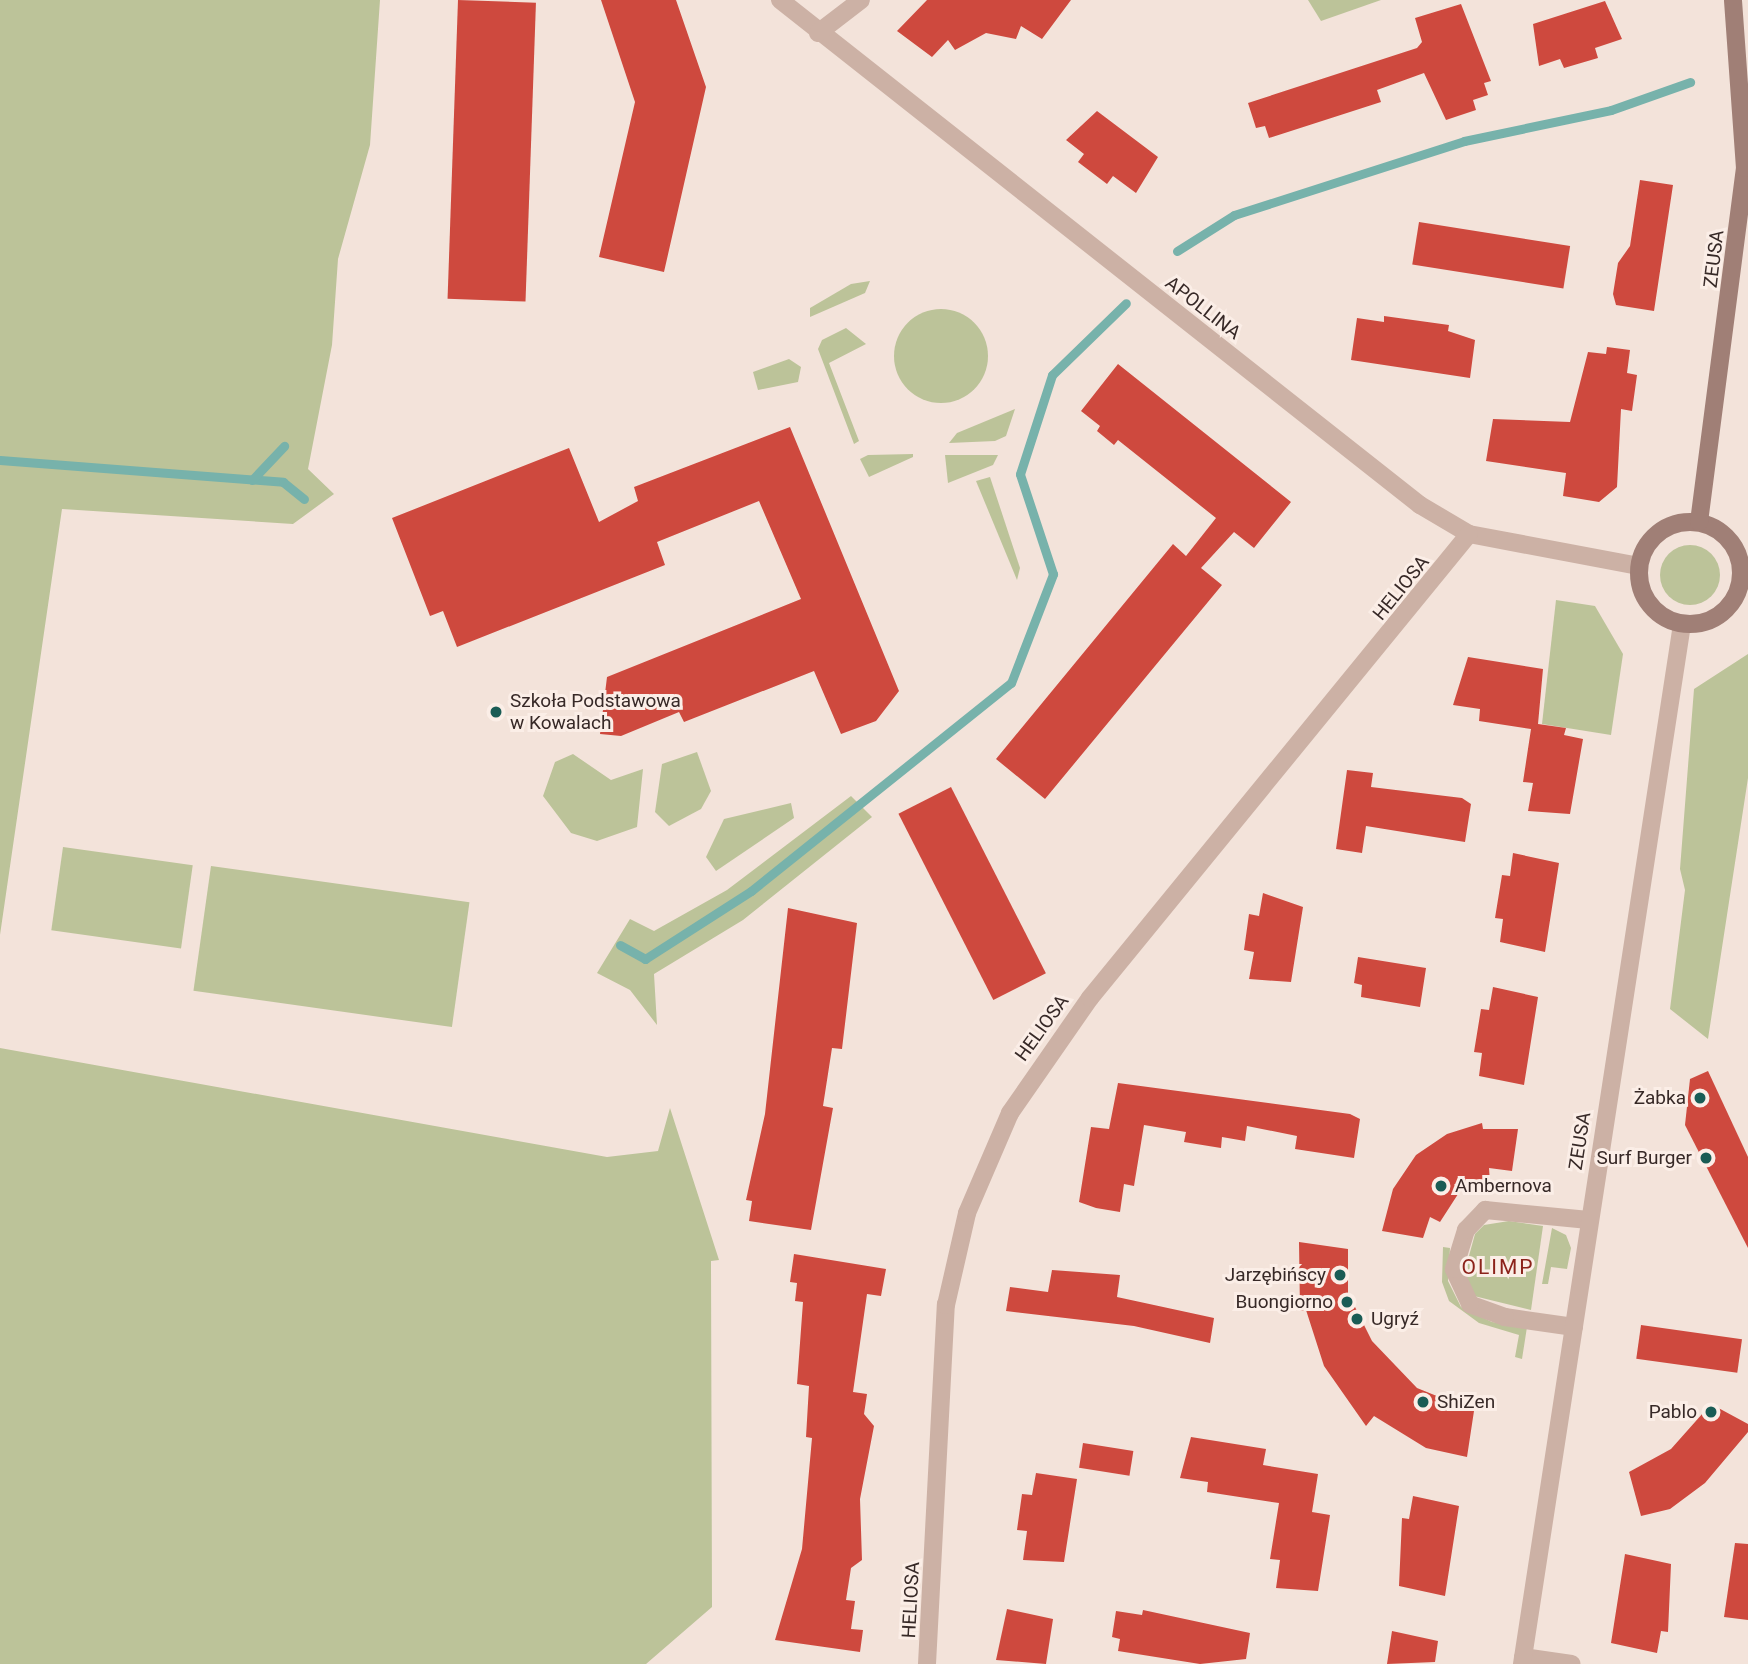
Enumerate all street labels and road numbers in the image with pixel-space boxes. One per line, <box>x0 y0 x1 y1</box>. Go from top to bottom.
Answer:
street label: ZEUSA <box>1699 229 1729 289</box>
street label: APOLLINA <box>1161 272 1245 344</box>
street label: HELIOSA <box>1368 551 1434 625</box>
street label: HELIOSA <box>1010 990 1074 1066</box>
street label: ZEUSA <box>1564 1110 1596 1172</box>
street label: HELIOSA <box>898 1561 924 1639</box>

